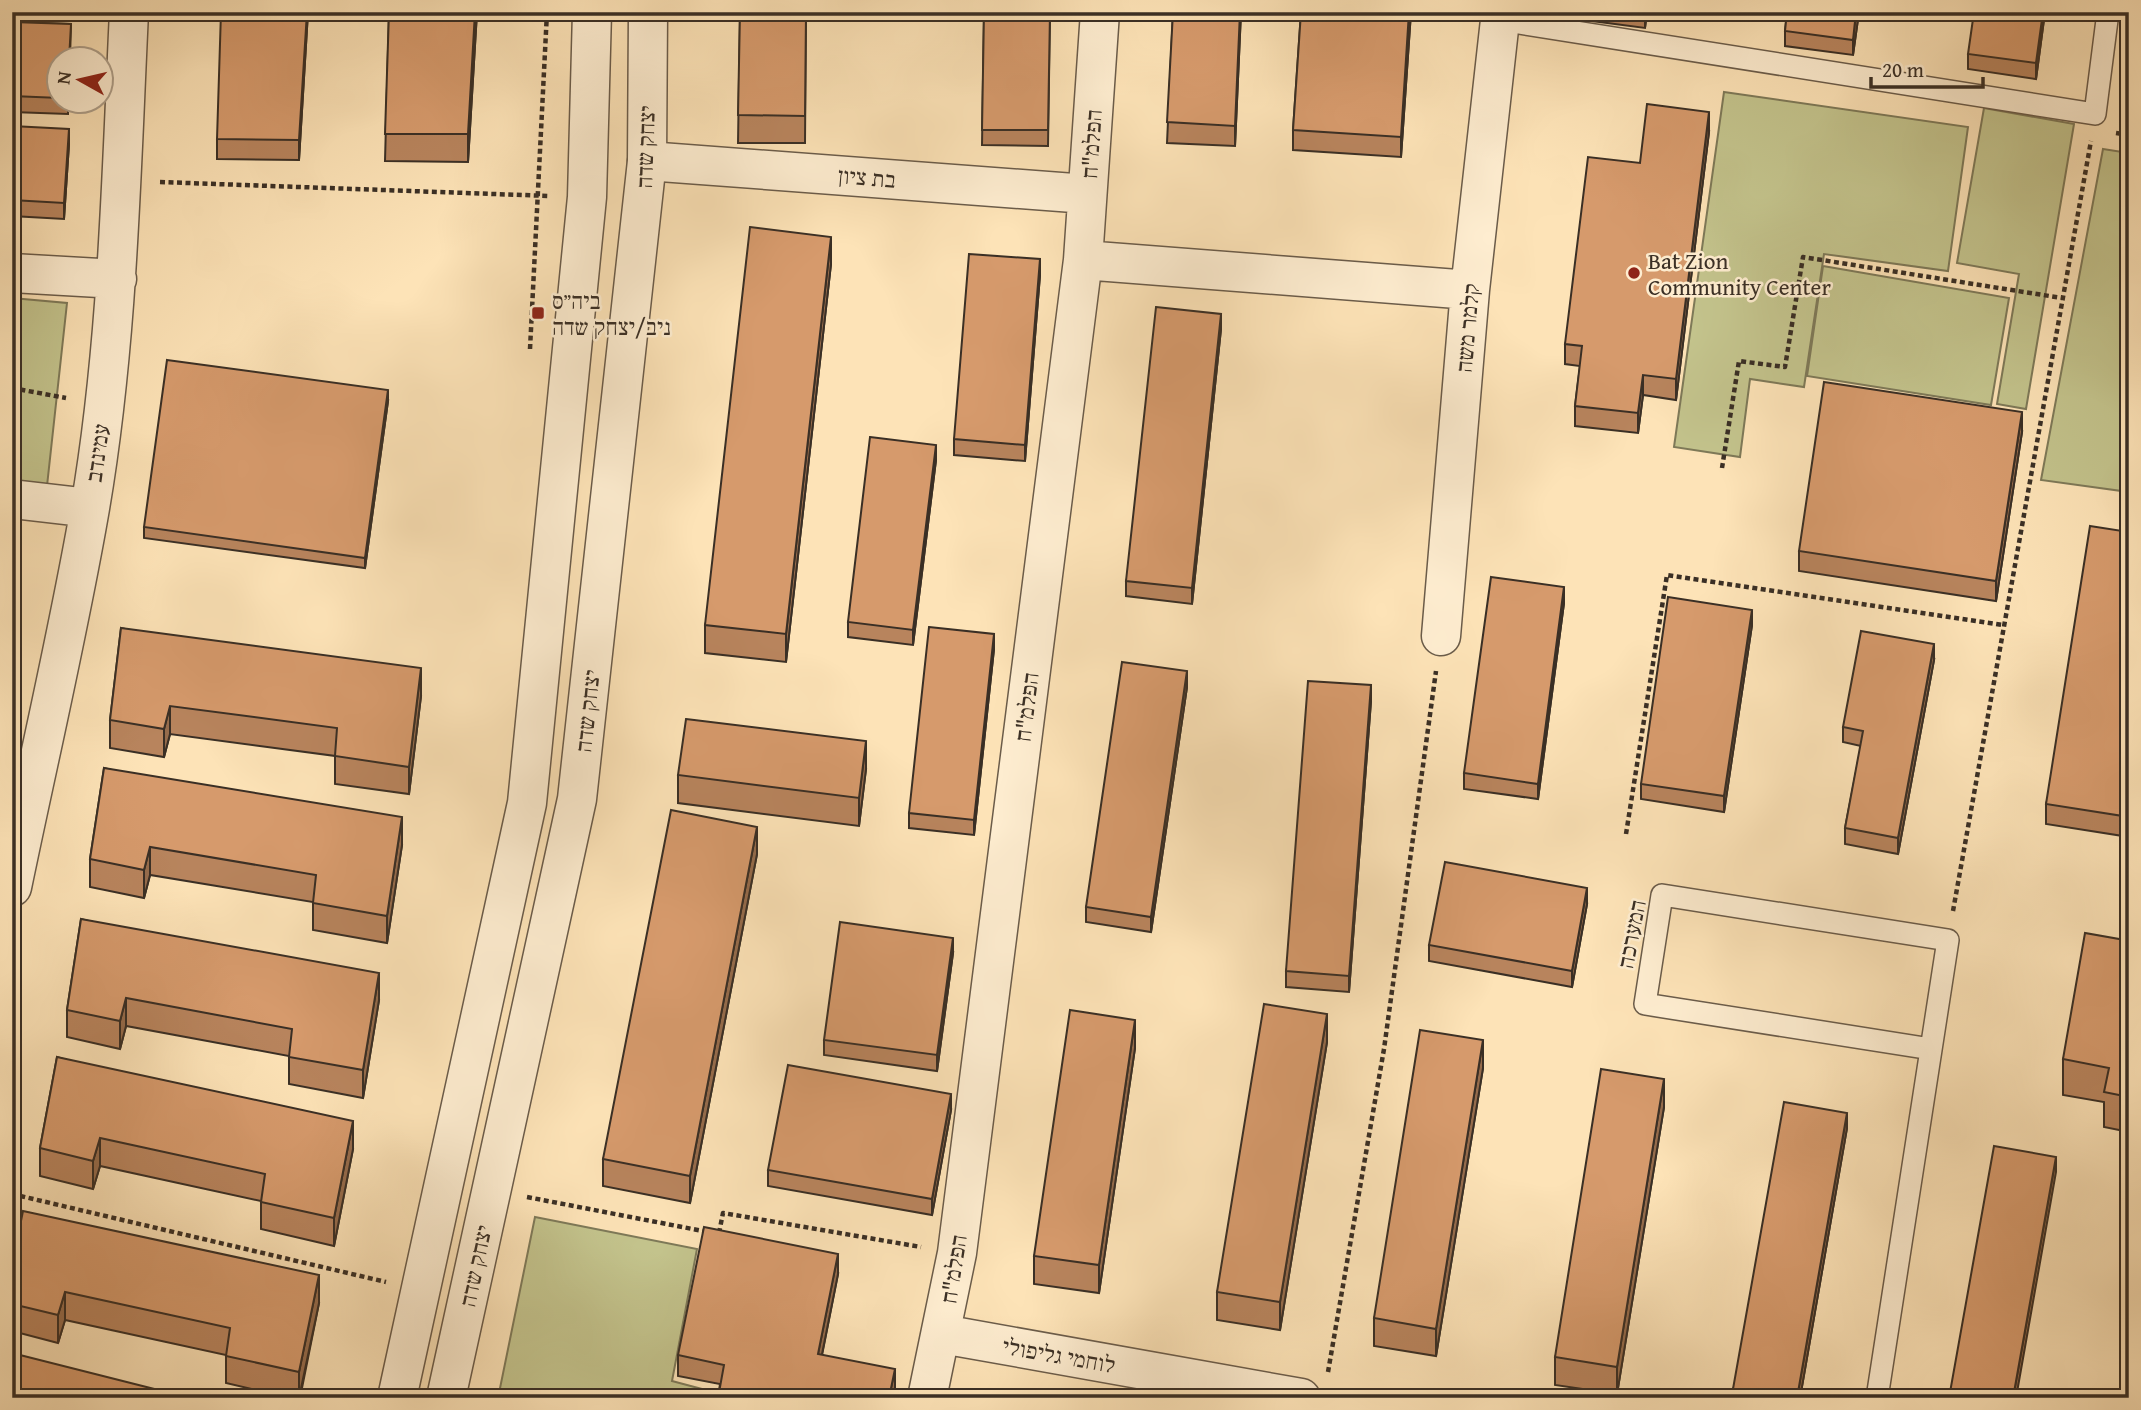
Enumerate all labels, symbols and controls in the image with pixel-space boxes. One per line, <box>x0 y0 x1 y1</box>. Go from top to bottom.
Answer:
north arrow <box>46 46 116 116</box>
scale bar <box>1871 46 1983 90</box>
text: 20 m <box>1882 54 1924 85</box>
text: N <box>48 69 78 86</box>
street label: יצחק שדה <box>627 105 663 189</box>
street label: הפלמ"ח <box>1072 108 1110 180</box>
street label: בת ציון <box>837 158 897 196</box>
place label: Bat Zion Community Center <box>1648 244 1831 303</box>
marker: Bat Zion Community Center <box>1626 265 1642 281</box>
street label: קלמר משה <box>1447 282 1487 374</box>
place label: ביה״ס ניב/יצחק שדה <box>552 284 671 343</box>
marker: ביה״ס ניב/יצחק שדה <box>530 305 546 321</box>
street label: עמינדב <box>77 422 117 484</box>
street label: יצחק שדה <box>566 668 608 754</box>
street label: הפלמ"ח <box>1005 670 1047 744</box>
street label: המערכה <box>1608 897 1654 971</box>
street label: יצחק שדה <box>450 1222 500 1310</box>
street label: הפלמ"ח <box>931 1232 975 1306</box>
street label: לוחמי גליפולי <box>1000 1329 1118 1381</box>

